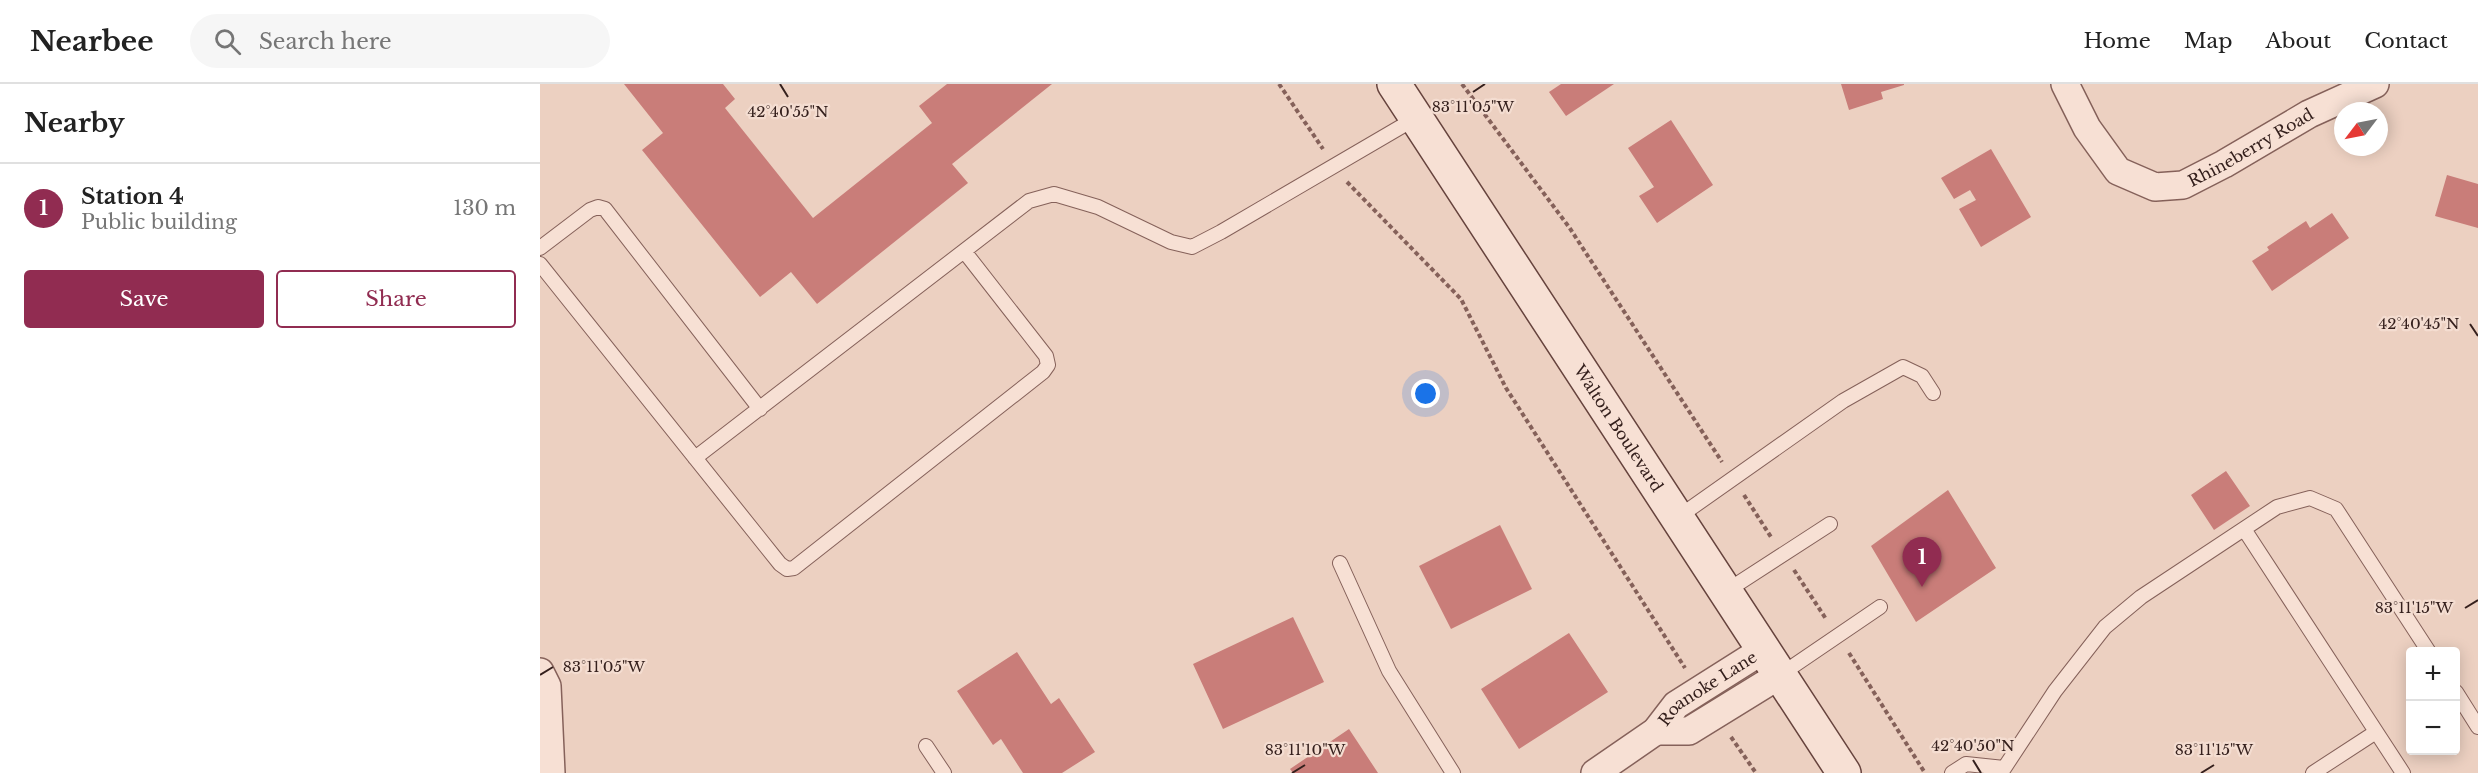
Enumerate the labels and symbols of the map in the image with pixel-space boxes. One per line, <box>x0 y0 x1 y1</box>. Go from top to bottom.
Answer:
text: 83°11'05"W <box>1432 97 1515 116</box>
text: 42°40'55"N <box>747 102 829 121</box>
north arrow <box>2334 102 2388 156</box>
street label: Rhineberry Road <box>2185 104 2317 191</box>
text: 42°40'45"N <box>2378 314 2460 333</box>
street label: Walton Boulevard <box>1569 360 1668 496</box>
your location <box>1411 379 1440 408</box>
pin: 1 <box>1902 538 1942 587</box>
text: 83°11'15"W <box>2375 598 2454 617</box>
street label: Roanoke Lane <box>1654 646 1761 730</box>
text: 83°11'05"W <box>563 657 646 676</box>
text: 42°40'50"N <box>1931 736 2015 755</box>
text: 83°11'10"W <box>1265 740 1346 759</box>
text: 83°11'15"W <box>2175 740 2254 759</box>

